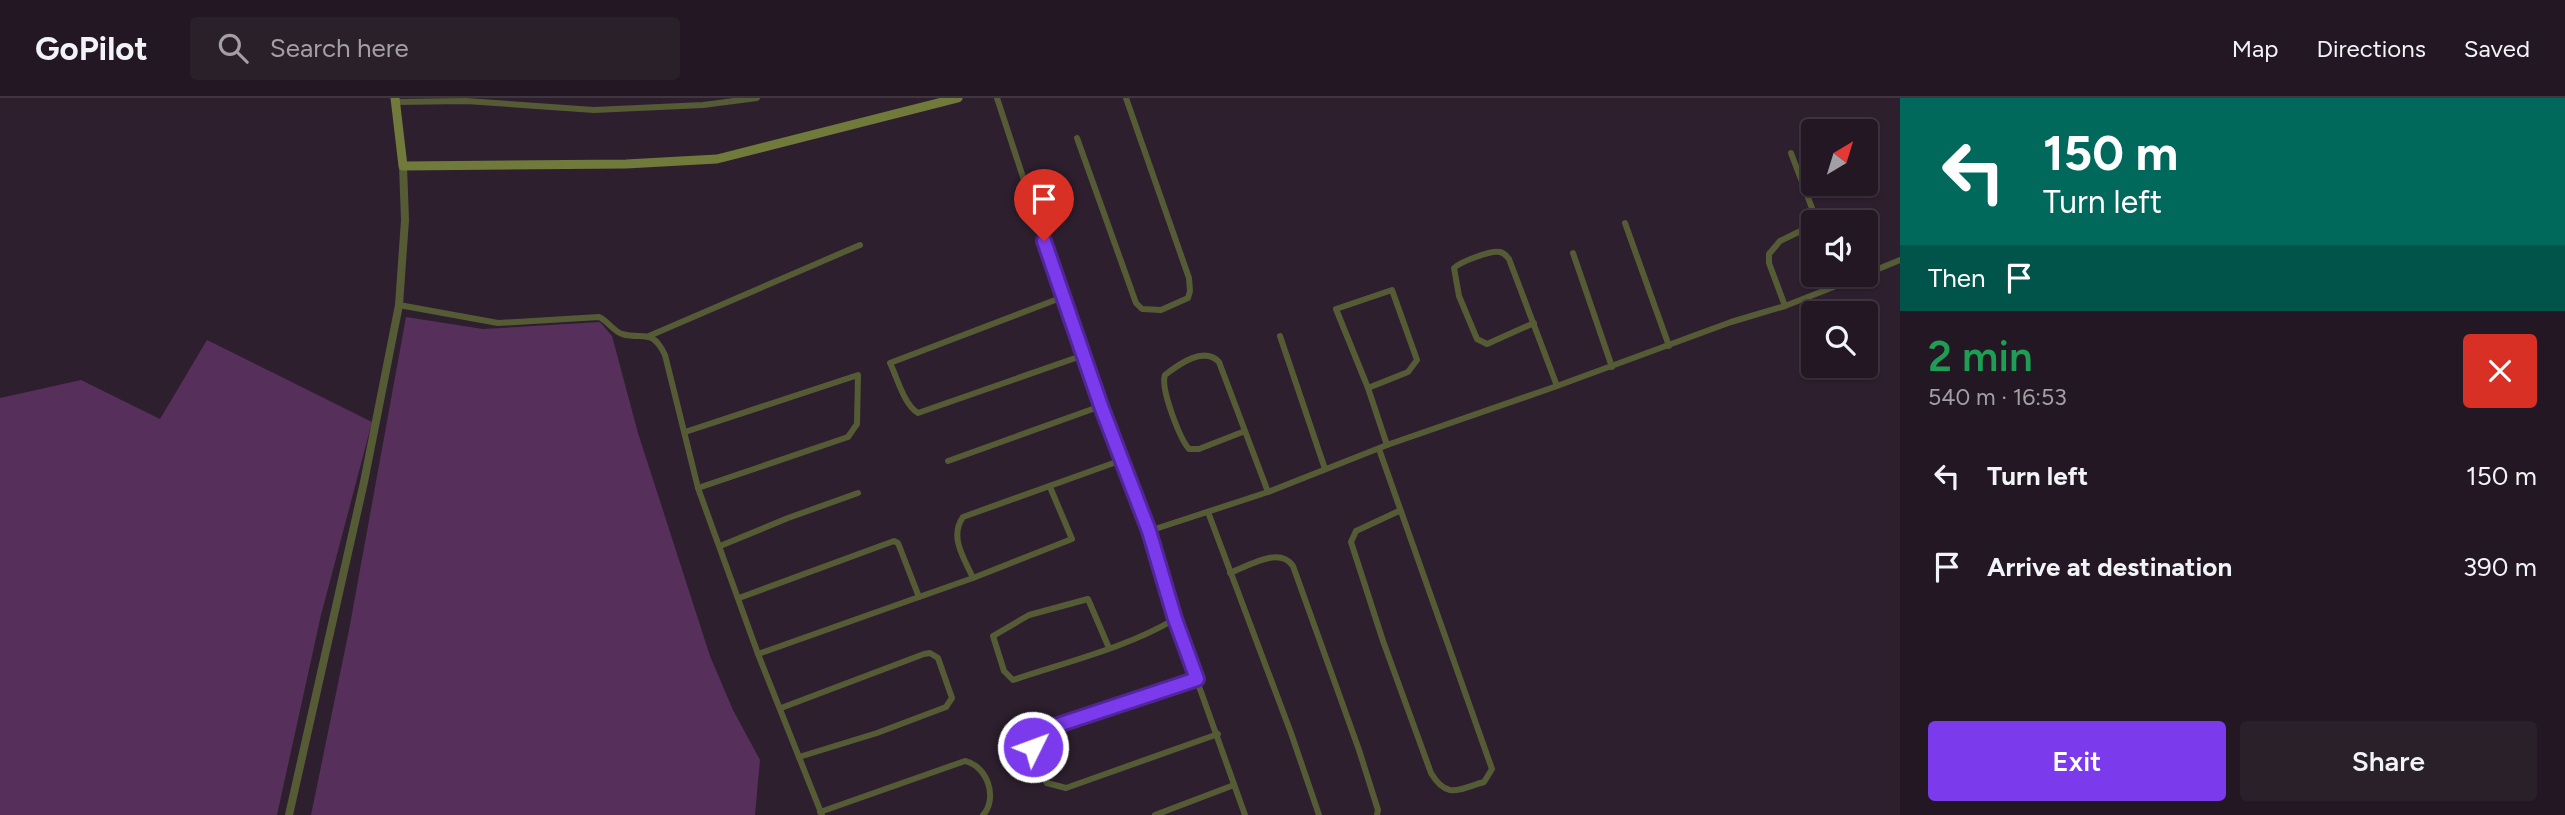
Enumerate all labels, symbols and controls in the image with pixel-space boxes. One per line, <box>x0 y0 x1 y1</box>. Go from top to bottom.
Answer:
search box <box>190 17 680 80</box>
text: GoPilot <box>35 29 148 68</box>
icon: search <box>214 29 252 67</box>
text: Search here <box>270 32 409 64</box>
text: Map <box>2232 34 2278 63</box>
text: Directions <box>2316 34 2426 63</box>
text: Saved <box>2464 34 2530 63</box>
north arrow <box>1801 119 1878 196</box>
map controls <box>1801 119 1878 378</box>
text: 150 m <box>2043 123 2178 182</box>
icon: left <box>1928 126 2019 217</box>
pin <box>1014 169 1074 241</box>
icon: arrive <box>1025 180 1063 218</box>
text: Turn left <box>2043 183 2162 221</box>
button: sound <box>1801 210 1878 287</box>
icon: arrive <box>2000 259 2038 297</box>
text: Then <box>1928 262 1986 294</box>
button: search <box>1801 301 1878 378</box>
text: 2 min <box>1928 331 2033 382</box>
button: close <box>2463 334 2537 408</box>
text: 540 m · 16:53 <box>1928 383 2067 411</box>
icon: left <box>1928 457 1966 495</box>
text: Turn left <box>1987 460 2088 492</box>
text: 150 m <box>2466 460 2537 492</box>
icon: arrive <box>1928 548 1966 586</box>
text: Arrive at destination <box>1987 551 2232 583</box>
text: 390 m <box>2463 551 2537 583</box>
position arrow <box>996 710 1070 784</box>
button: Exit <box>1928 721 2226 801</box>
button: Share <box>2240 721 2537 801</box>

